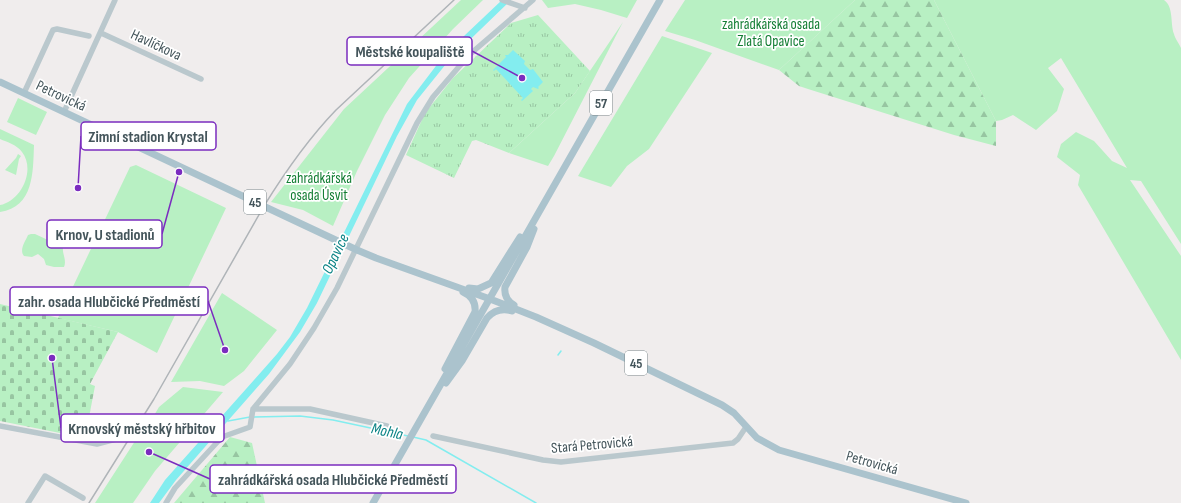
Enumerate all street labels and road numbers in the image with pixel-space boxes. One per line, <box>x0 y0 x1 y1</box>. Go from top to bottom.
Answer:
street label: Havlíčkova <box>128 25 185 65</box>
street label: Petrovická <box>33 76 89 116</box>
road number: 57 <box>590 91 612 115</box>
road number: 45 <box>244 190 266 214</box>
road number: 45 <box>625 351 647 375</box>
street label: Stará Petrovická <box>550 432 634 458</box>
street label: Petrovická <box>844 447 900 480</box>

